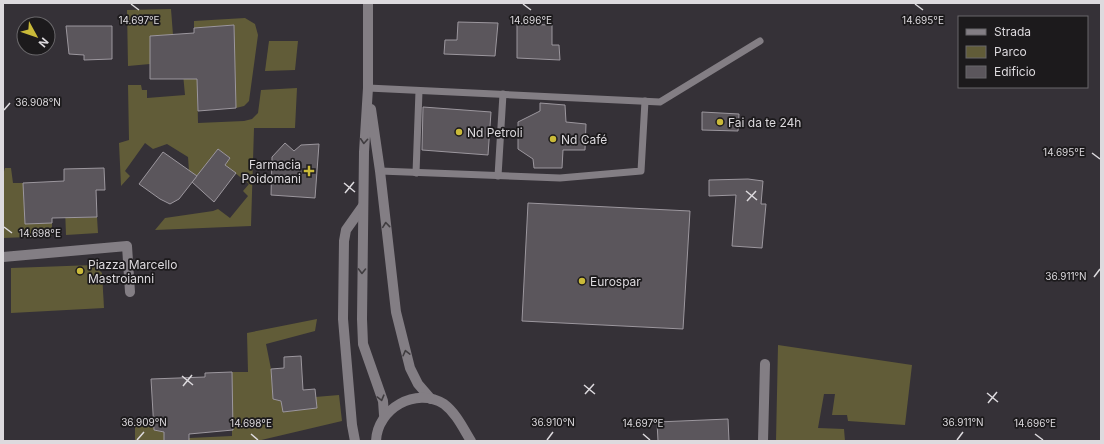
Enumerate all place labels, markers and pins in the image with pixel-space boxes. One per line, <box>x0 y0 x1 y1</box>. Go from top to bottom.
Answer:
place label: Fai da te 24h <box>728 115 801 130</box>
marker: Fai da te 24h <box>715 117 725 127</box>
place label: Nd Petroli <box>467 125 523 140</box>
marker: Nd Petroli <box>454 127 464 137</box>
place label: Nd Café <box>561 132 607 147</box>
marker: Nd Café <box>548 134 558 144</box>
place label: Farmacia Poidomani <box>242 157 301 186</box>
marker: Farmacia Poidomani <box>304 166 314 176</box>
place label: Piazza Marcello Mastroianni <box>88 257 177 286</box>
marker: Piazza Marcello Mastroianni <box>75 266 85 276</box>
place label: Eurospar <box>590 274 641 289</box>
marker: Eurospar <box>577 276 587 286</box>

